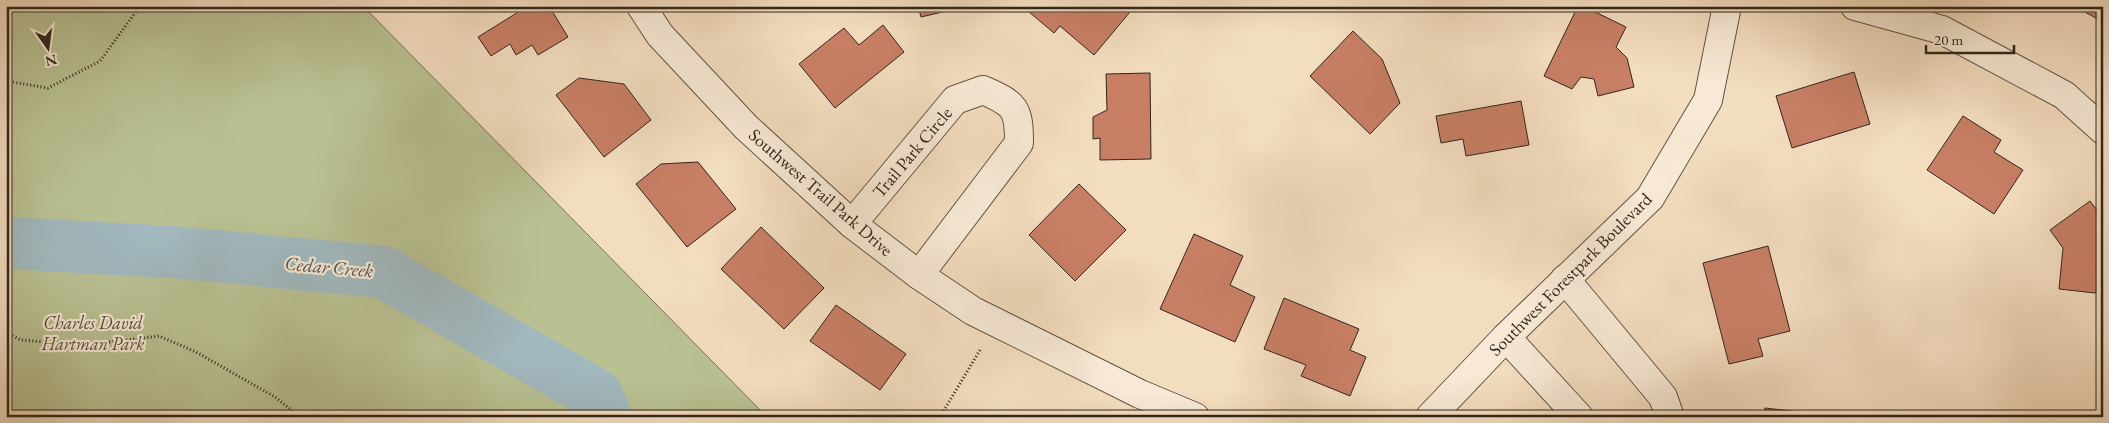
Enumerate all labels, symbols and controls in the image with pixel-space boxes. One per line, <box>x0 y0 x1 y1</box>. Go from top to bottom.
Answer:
north arrow <box>22 22 72 72</box>
scale bar <box>1926 22 2014 54</box>
text: 20 m <box>1934 30 1963 49</box>
text: N <box>43 51 59 71</box>
street label: Trail Park Circle <box>867 102 957 202</box>
street label: Southwest Trail Park Drive <box>744 123 898 261</box>
street label: Southwest Forestpark Boulevard <box>1483 187 1657 361</box>
water label: Cedar Creek <box>284 251 375 283</box>
park label: Charles David Hartman Park <box>41 311 144 355</box>

